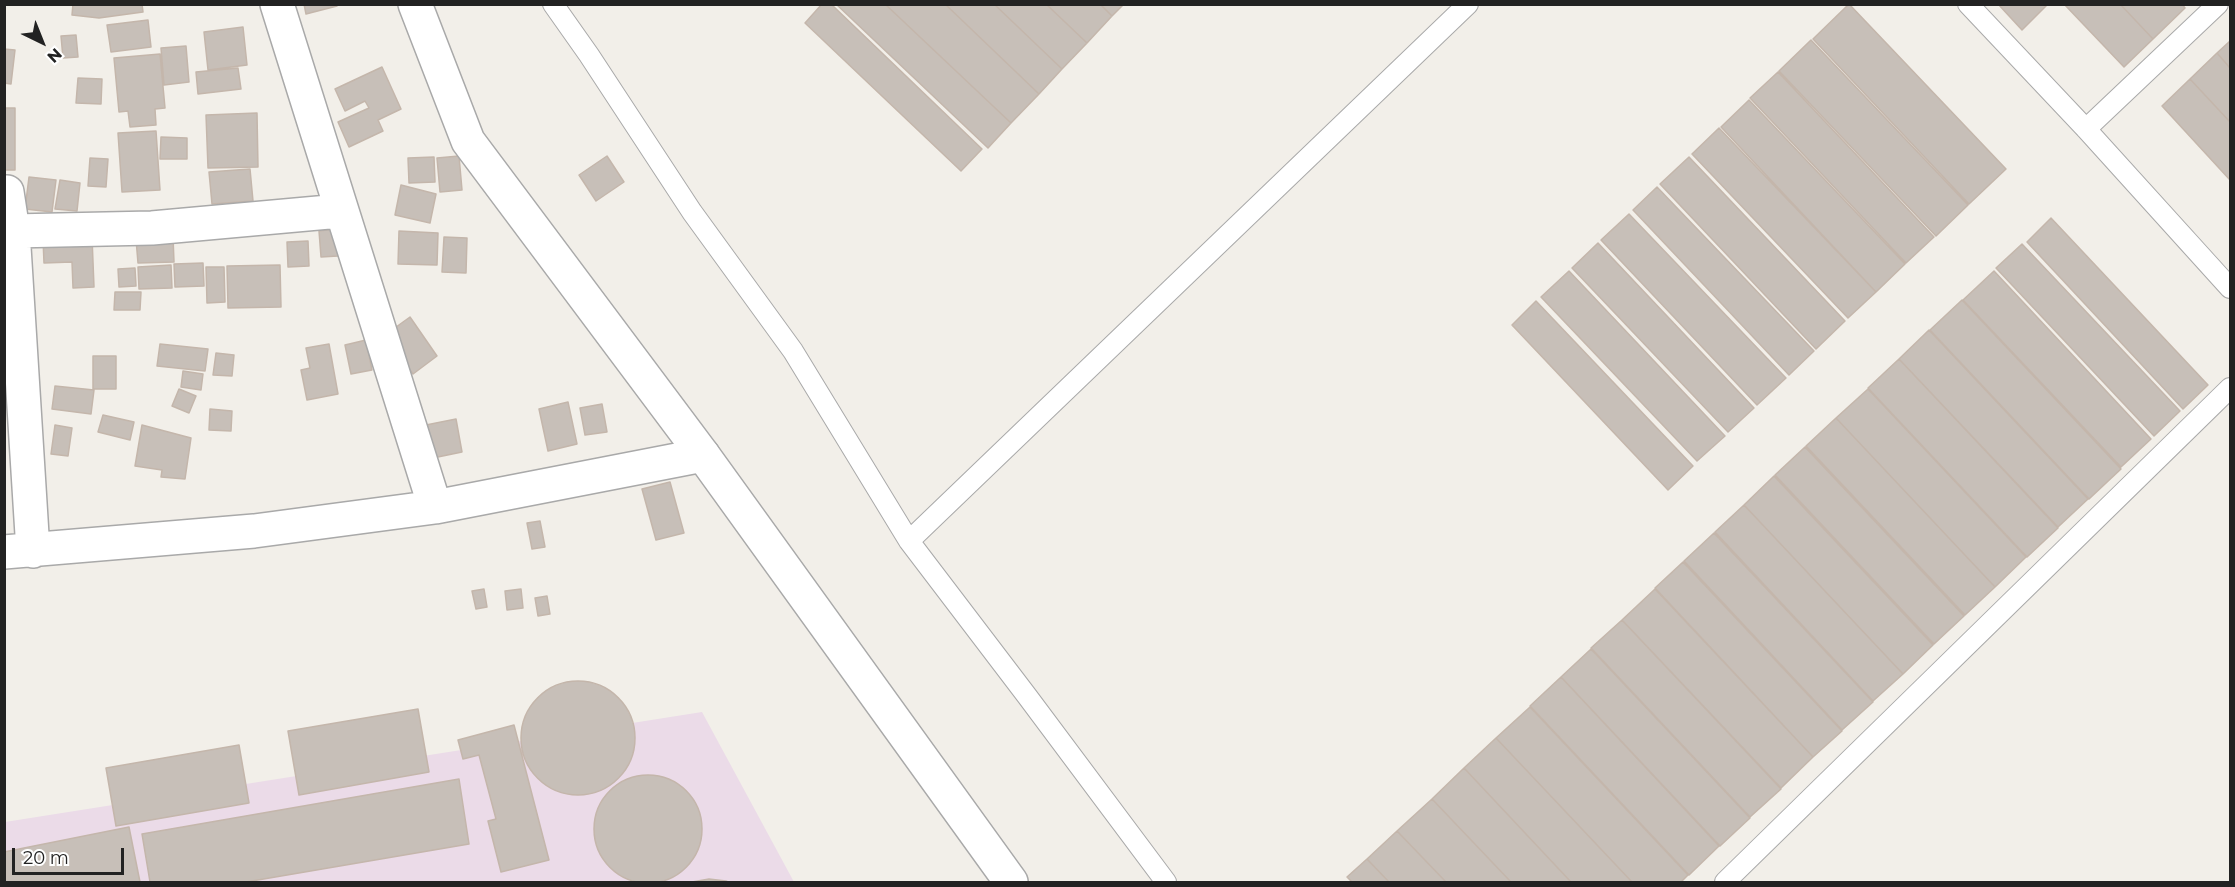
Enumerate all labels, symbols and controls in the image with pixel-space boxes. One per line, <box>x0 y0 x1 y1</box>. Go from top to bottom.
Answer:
north arrow <box>12 12 72 72</box>
text: N <box>43 44 66 67</box>
scale bar <box>15 836 128 874</box>
text: 20 m <box>23 847 69 869</box>

